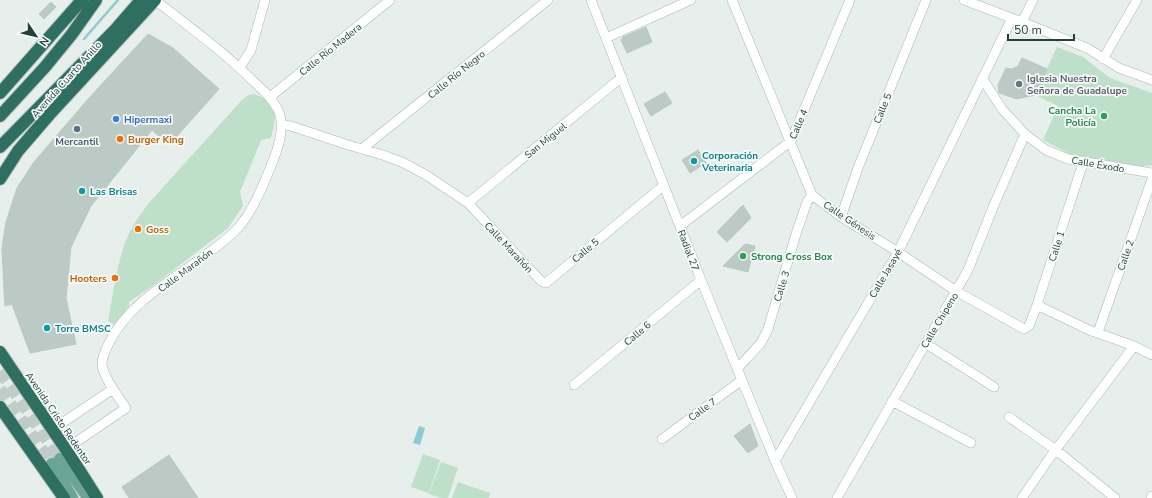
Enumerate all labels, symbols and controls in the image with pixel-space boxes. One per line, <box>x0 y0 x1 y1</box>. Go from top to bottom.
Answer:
north arrow <box>16 16 56 56</box>
scale bar <box>1008 16 1074 42</box>
street label: Calle Río Madera <box>296 20 365 79</box>
text: 50 m <box>1014 22 1042 38</box>
text: N <box>35 34 52 49</box>
street label: Avenida Cuarto Anillo <box>28 38 105 121</box>
street label: Calle Río Negro <box>425 47 489 102</box>
place label: Iglesia Nuestra Señora de Guadalupe <box>1027 72 1128 98</box>
marker: Iglesia Nuestra Señora de Guadalupe <box>1014 79 1024 89</box>
street label: Calle 5 <box>871 91 895 126</box>
place label: Cancha La Policía <box>1048 104 1096 130</box>
street label: Calle 4 <box>786 107 812 142</box>
marker: Cancha La Policía <box>1099 111 1109 121</box>
place label: Hipermaxi <box>124 113 172 127</box>
marker: Hipermaxi <box>111 114 121 124</box>
street label: San Miguel <box>522 119 570 162</box>
marker: Mercantil <box>72 124 82 134</box>
place label: Burger King <box>128 133 184 147</box>
marker: Burger King <box>115 134 125 144</box>
place label: Mercantil <box>55 135 100 149</box>
place label: Corporación Veterinaria <box>701 149 758 175</box>
street label: Calle Éxodo <box>1070 153 1126 177</box>
marker: Corporación Veterinaria <box>689 156 699 166</box>
place label: Las Brisas <box>90 185 137 199</box>
marker: Las Brisas <box>77 186 87 196</box>
street label: Calle Génesis <box>820 198 879 244</box>
street label: Calle Marañón <box>481 219 536 276</box>
place label: Goss <box>146 223 169 237</box>
marker: Goss <box>133 224 143 234</box>
street label: Radial 27 <box>674 228 702 273</box>
street label: Calle 1 <box>1045 229 1068 264</box>
street label: Calle 5 <box>569 235 602 266</box>
street label: Calle 2 <box>1114 238 1138 273</box>
street label: Calle Marañón <box>155 246 216 296</box>
street label: Calle Jasayé <box>866 246 906 301</box>
place label: Strong Cross Box <box>751 250 833 264</box>
marker: Strong Cross Box <box>738 251 748 261</box>
street label: Calle 3 <box>771 269 793 303</box>
place label: Hooters <box>70 272 107 286</box>
marker: Hooters <box>110 273 120 283</box>
street label: Calle Chipeno <box>918 290 962 351</box>
street label: Calle 6 <box>621 318 654 349</box>
place label: Torre BMSC <box>55 322 111 336</box>
marker: Torre BMSC <box>42 323 52 333</box>
street label: Avenida Cristo Redentor <box>22 369 95 468</box>
street label: Calle 7 <box>686 395 720 425</box>

